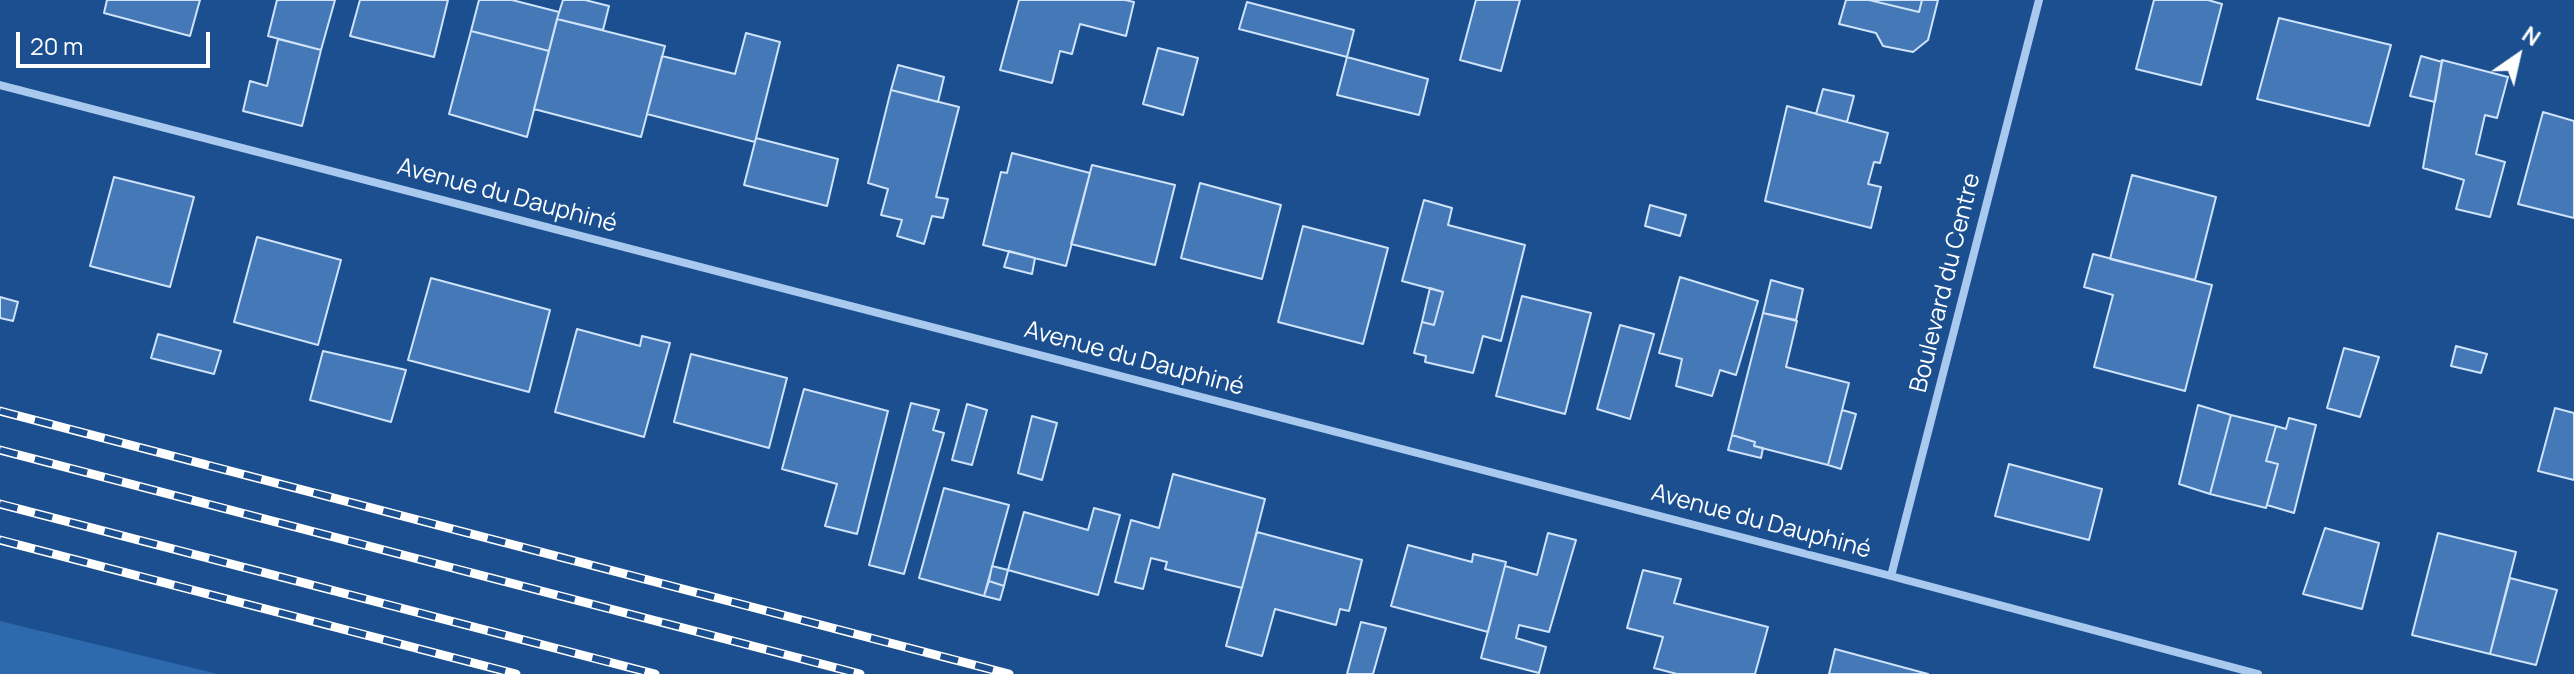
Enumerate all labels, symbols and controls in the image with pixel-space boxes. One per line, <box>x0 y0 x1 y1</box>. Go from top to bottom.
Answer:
scale bar <box>20 16 214 66</box>
north arrow <box>2478 16 2558 96</box>
text: N <box>2516 19 2546 53</box>
text: 20 m <box>30 29 83 62</box>
street label: Avenue du Dauphiné <box>394 153 620 239</box>
street label: Boulevard du Centre <box>1905 170 1987 396</box>
street label: Avenue du Dauphiné <box>1021 316 1247 402</box>
street label: Avenue du Dauphiné <box>1648 479 1874 565</box>

